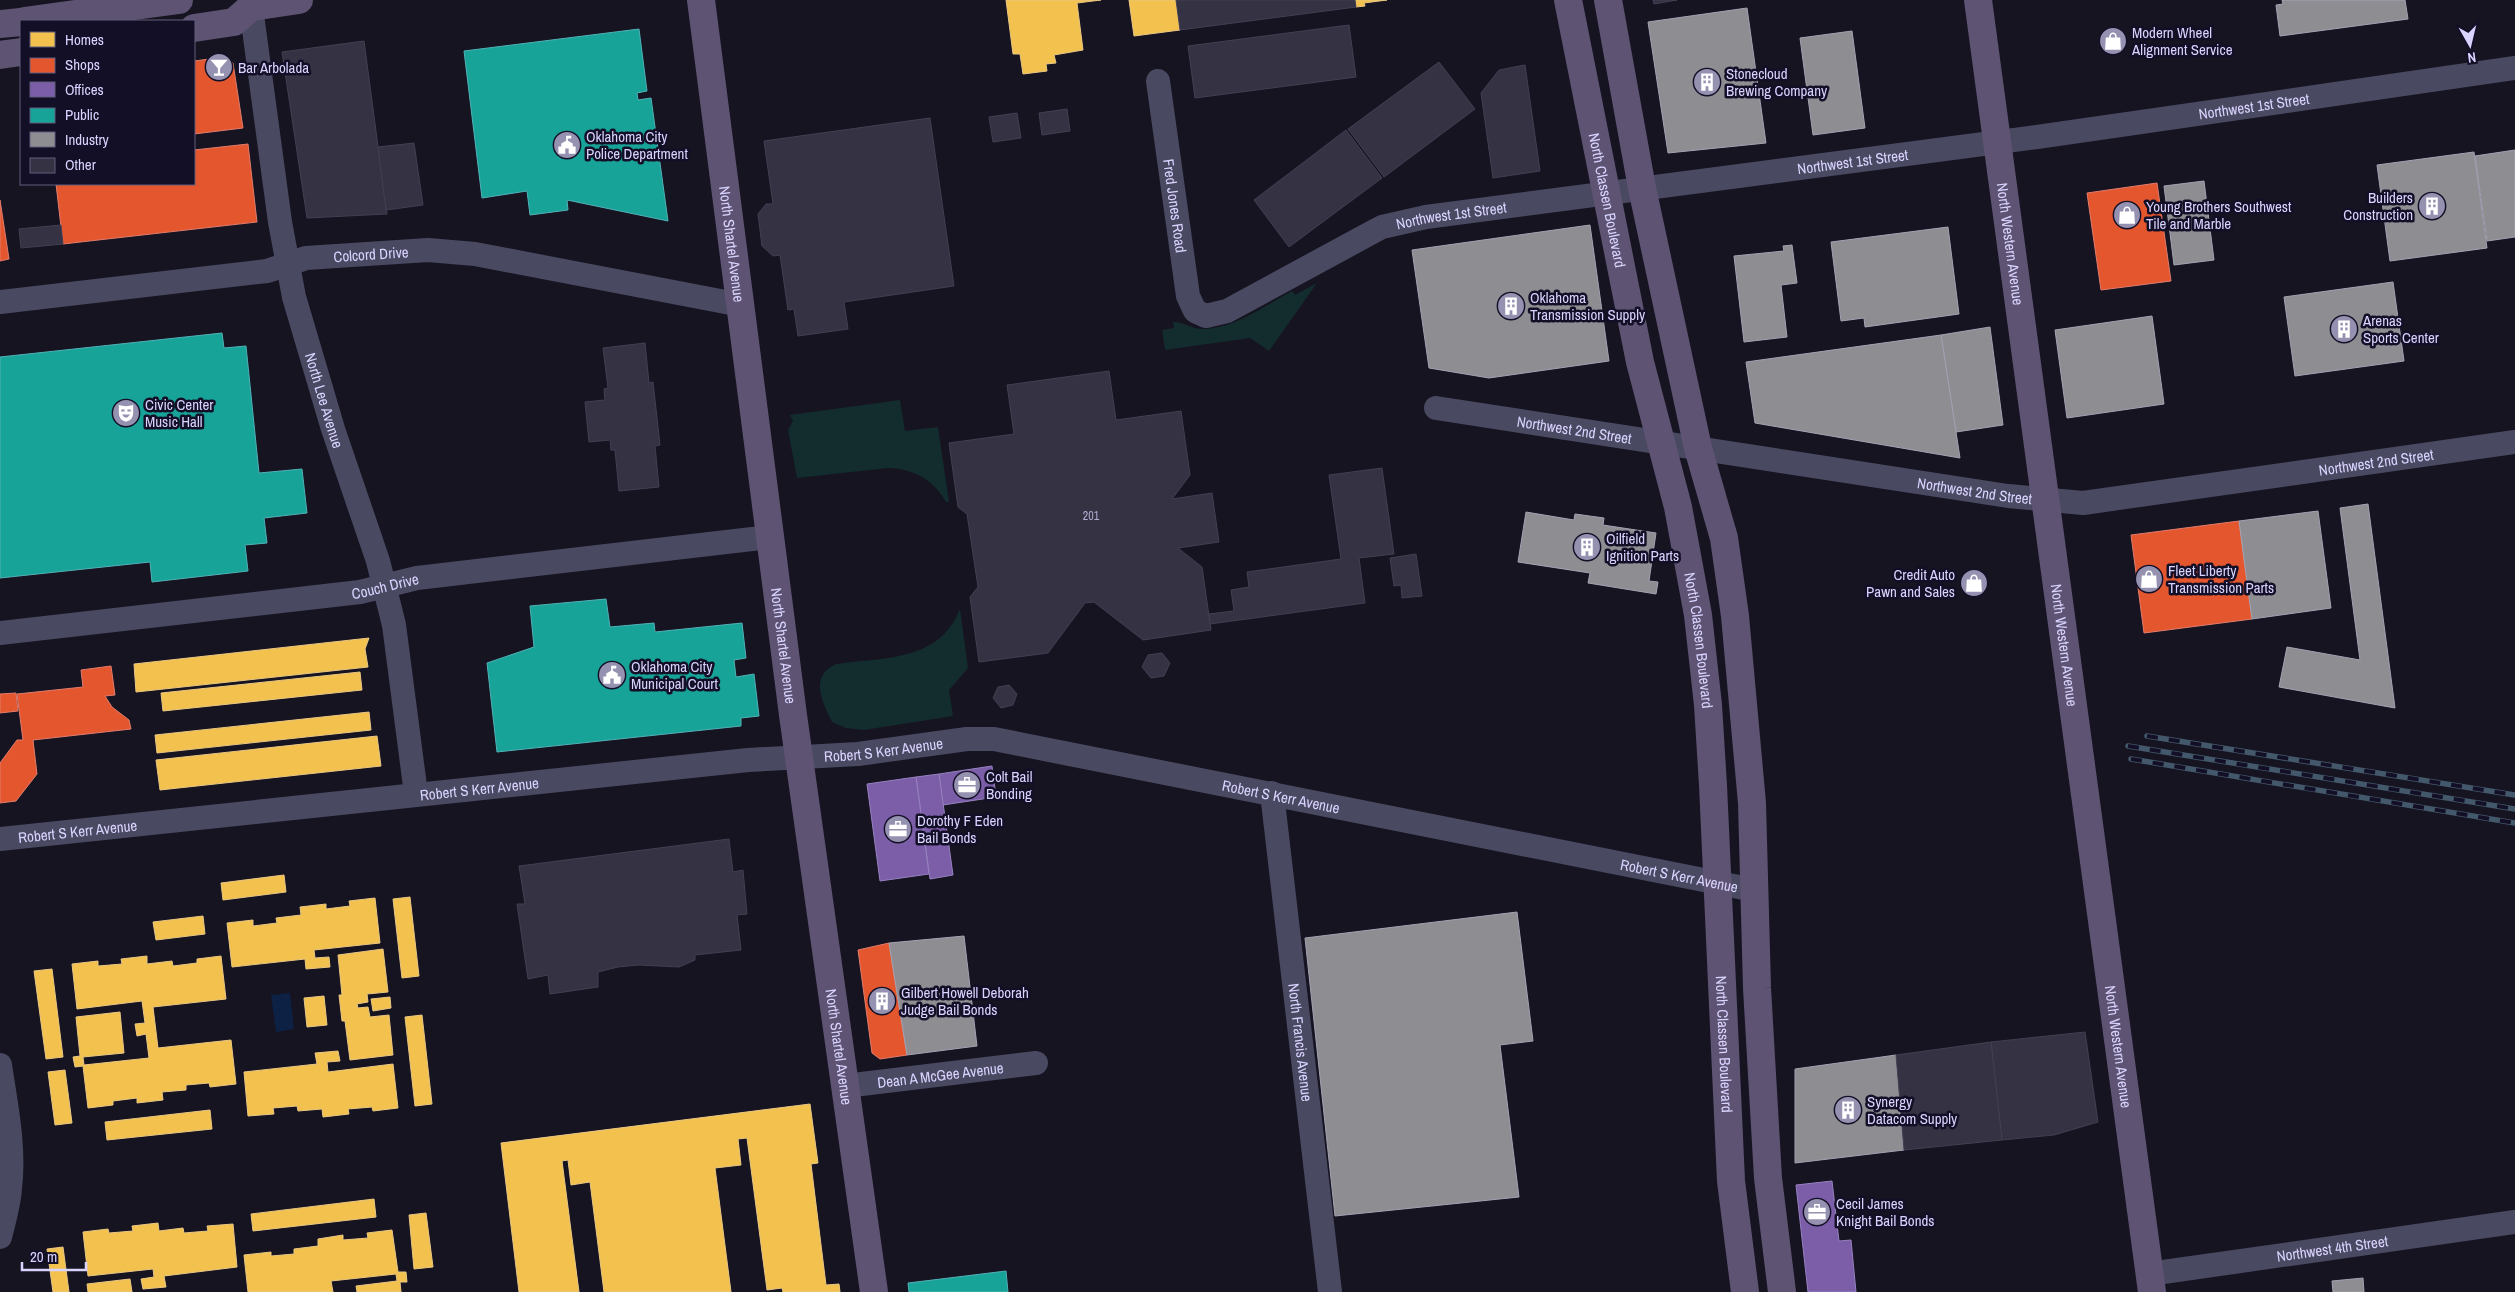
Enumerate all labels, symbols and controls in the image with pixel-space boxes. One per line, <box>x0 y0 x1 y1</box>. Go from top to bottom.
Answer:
legend <box>20 20 195 185</box>
north arrow <box>2445 20 2495 70</box>
place label: Modern Wheel Alignment Service <box>2131 22 2233 60</box>
shop icon: Modern Wheel Alignment Service <box>2098 26 2128 56</box>
text: Homes <box>65 29 104 50</box>
text: N <box>2466 48 2477 67</box>
bar icon: Bar Arbolada <box>204 52 234 82</box>
text: Shops <box>65 54 100 75</box>
place label: Bar Arbolada <box>238 57 309 78</box>
place label: Stonecloud Brewing Company <box>1726 63 1828 101</box>
building icon: Stonecloud Brewing Company <box>1692 67 1722 97</box>
text: Offices <box>65 79 104 100</box>
street label: Northwest 1st Street <box>2197 87 2311 124</box>
text: Public <box>65 104 99 125</box>
place label: Oklahoma City Police Department <box>586 126 688 164</box>
text: Industry <box>65 129 110 150</box>
public building icon: Oklahoma City Police Department <box>552 130 582 160</box>
street label: North Classen Boulevard <box>1584 131 1631 269</box>
street label: Northwest 1st Street <box>1796 143 1910 179</box>
text: Other <box>65 154 96 175</box>
street label: Fred Jones Road <box>1158 158 1192 254</box>
street label: North Western Avenue <box>1992 181 2029 307</box>
street label: North Shartel Avenue <box>715 185 750 303</box>
place label: Builders Construction <box>2343 187 2413 225</box>
building icon: Builders Construction <box>2417 191 2447 221</box>
street label: Northwest 1st Street <box>1394 196 1508 234</box>
place label: Young Brothers Southwest Tile and Marble <box>2146 196 2292 234</box>
shop icon: Young Brothers Southwest Tile and Marble <box>2112 200 2142 230</box>
street label: Colcord Drive <box>333 241 409 267</box>
place label: Oklahoma Transmission Supply <box>1530 287 1646 325</box>
building icon: Oklahoma Transmission Supply <box>1496 291 1526 321</box>
place label: Arenas Sports Center <box>2362 310 2439 348</box>
building icon: Arenas Sports Center <box>2329 314 2359 344</box>
street label: North Lee Avenue <box>301 350 349 451</box>
place label: Civic Center Music Hall <box>145 394 213 432</box>
theatre icon: Civic Center Music Hall <box>111 398 141 428</box>
street label: Northwest 2nd Street <box>1516 410 1634 449</box>
street label: Northwest 2nd Street <box>2317 443 2435 480</box>
street label: Northwest 2nd Street <box>1916 472 2034 509</box>
house number: 201 <box>1083 508 1100 524</box>
place label: Oilfield Ignition Parts <box>1606 528 1679 566</box>
building icon: Oilfield Ignition Parts <box>1572 532 1602 562</box>
place label: Fleet Liberty Transmission Parts <box>2168 560 2274 598</box>
place label: Credit Auto Pawn and Sales <box>1866 564 1955 602</box>
shop icon: Fleet Liberty Transmission Parts <box>2134 564 2164 594</box>
street label: Couch Drive <box>350 567 421 603</box>
shop icon: Credit Auto Pawn and Sales <box>1959 568 1989 598</box>
street label: North Classen Boulevard <box>1680 571 1719 709</box>
street label: North Western Avenue <box>2046 583 2084 708</box>
street label: North Shartel Avenue <box>766 586 802 705</box>
place label: Oklahoma City Municipal Court <box>631 656 718 694</box>
public building icon: Oklahoma City Municipal Court <box>597 660 627 690</box>
street label: Robert S Kerr Avenue <box>823 732 944 766</box>
place label: Colt Bail Bonding <box>986 766 1033 804</box>
office icon: Colt Bail Bonding <box>952 770 982 800</box>
street label: Robert S Kerr Avenue <box>419 772 540 805</box>
street label: Robert S Kerr Avenue <box>1220 774 1342 818</box>
place label: Dorothy F Eden Bail Bonds <box>917 810 1003 848</box>
street label: Robert S Kerr Avenue <box>17 814 138 848</box>
office icon: Dorothy F Eden Bail Bonds <box>883 814 913 844</box>
street label: Robert S Kerr Avenue <box>1619 853 1740 897</box>
street label: North Classen Boulevard <box>1711 975 1738 1113</box>
place label: Gilbert Howell Deborah Judge Bail Bonds <box>901 982 1029 1020</box>
street label: North Francis Avenue <box>1284 982 1318 1103</box>
street label: North Western Avenue <box>2100 984 2138 1109</box>
building icon: Gilbert Howell Deborah Judge Bail Bonds <box>867 986 897 1016</box>
street label: North Shartel Avenue <box>821 988 858 1106</box>
street label: Dean A McGee Avenue <box>876 1056 1005 1093</box>
place label: Synergy Datacom Supply <box>1867 1091 1958 1129</box>
building icon: Synergy Datacom Supply <box>1833 1095 1863 1125</box>
place label: Cecil James Knight Bail Bonds <box>1836 1193 1934 1231</box>
office icon: Cecil James Knight Bail Bonds <box>1802 1197 1832 1227</box>
street label: Northwest 4th Street <box>2275 1230 2390 1266</box>
scale bar <box>22 1240 86 1272</box>
text: 20 m <box>30 1246 57 1267</box>

